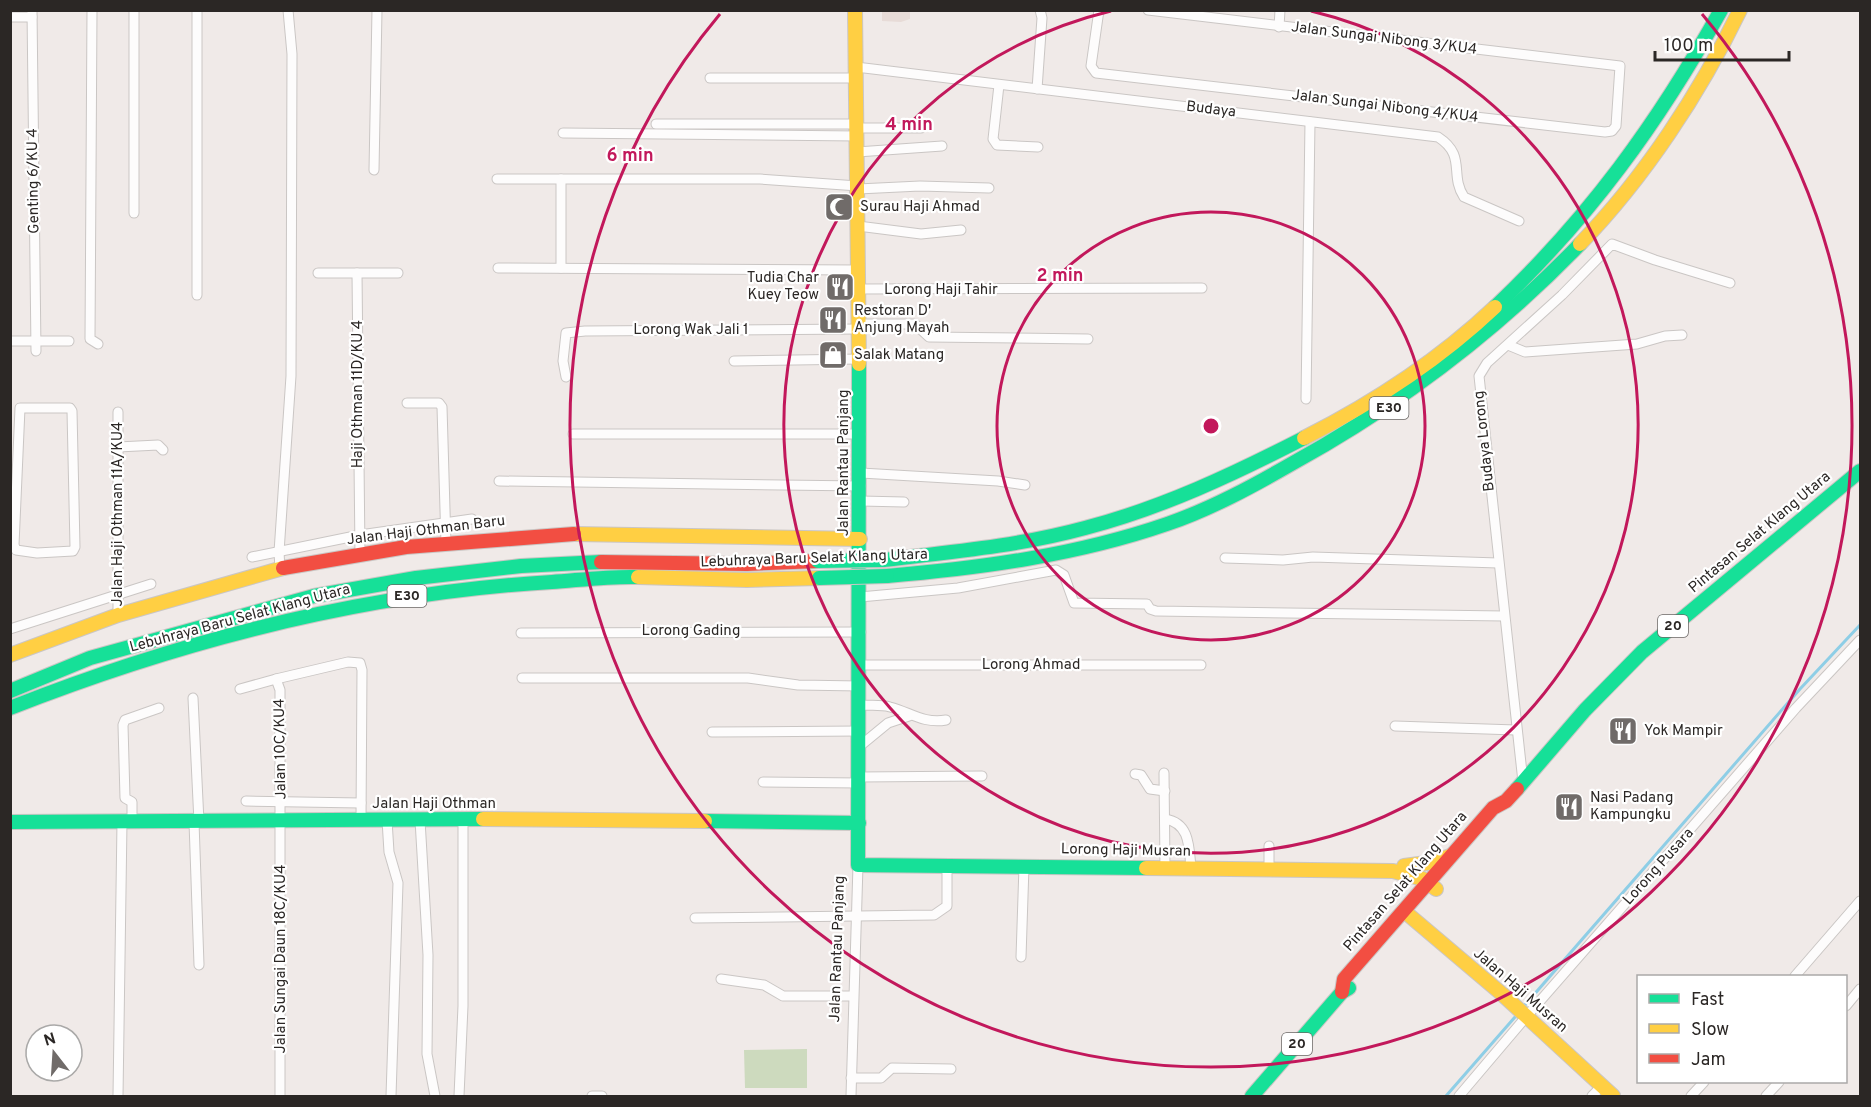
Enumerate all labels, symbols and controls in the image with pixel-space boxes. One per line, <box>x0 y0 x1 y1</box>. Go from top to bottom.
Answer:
street label: Jalan Sungai Nibong 3/KU4 <box>1290 18 1478 60</box>
scale bar <box>1655 24 1788 62</box>
text: 100 m <box>1664 35 1713 58</box>
street label: Jalan Sungai Nibong 4/KU4 <box>1291 86 1479 128</box>
street label: Budaya <box>1185 98 1237 122</box>
text: 4 min <box>885 114 933 137</box>
street label: Genting 6/KU 4 <box>24 128 44 234</box>
text: 6 min <box>606 145 654 168</box>
mosque icon: Surau Haji Ahmad <box>823 191 855 223</box>
place label: Surau Haji Ahmad <box>860 198 980 217</box>
text: 2 min <box>1036 265 1084 288</box>
place label: Tudia Char Kuey Teow <box>747 269 819 305</box>
restaurant icon: Tudia Char Kuey Teow <box>824 271 856 303</box>
street label: Lorong Haji Tahir <box>884 281 998 300</box>
place label: Restoran D' Anjung Mayah <box>854 302 950 338</box>
restaurant icon: Restoran D' Anjung Mayah <box>817 304 849 336</box>
street label: Haji Othman 11D/KU 4 <box>349 320 368 468</box>
street label: Lorong Wak Jali 1 <box>633 321 749 340</box>
shop icon: Salak Matang <box>817 339 849 371</box>
place label: Salak Matang <box>854 346 944 365</box>
street label: Jalan Rantau Panjang <box>835 390 854 536</box>
street label: Budaya Lorong <box>1470 390 1500 492</box>
road number: E30 <box>1370 397 1408 419</box>
centre of rings <box>1201 416 1221 436</box>
street label: Jalan Haji Othman 11A/KU4 <box>109 422 128 606</box>
street label: Pintasan Selat Klang Utara <box>1685 468 1835 598</box>
street label: Jalan Haji Othman Baru <box>346 512 506 550</box>
street label: Lebuhraya Baru Selat Klang Utara <box>700 546 928 572</box>
street label: Lebuhraya Baru Selat Klang Utara <box>128 580 352 658</box>
road number: E30 <box>388 585 426 607</box>
road number: 20 <box>1658 615 1688 637</box>
street label: Lorong Gading <box>642 622 740 641</box>
street label: Lorong Ahmad <box>982 656 1080 675</box>
street label: Jalan 10C/KU4 <box>271 698 291 800</box>
restaurant icon: Yok Mampir <box>1607 715 1639 747</box>
place label: Yok Mampir <box>1644 722 1723 741</box>
place label: Nasi Padang Kampungku <box>1590 789 1673 825</box>
restaurant icon: Nasi Padang Kampungku <box>1553 791 1585 823</box>
street label: Jalan Haji Othman <box>372 795 496 814</box>
street label: Pintasan Selat Klang Utara <box>1340 808 1472 956</box>
street label: Lorong Pusara <box>1619 825 1699 909</box>
street label: Lorong Haji Musran <box>1061 840 1191 862</box>
street label: Jalan Sungai Daun 18C/KU4 <box>272 865 291 1053</box>
street label: Jalan Rantau Panjang <box>826 875 850 1023</box>
street label: Jalan Haji Musran <box>1469 945 1571 1037</box>
legend <box>1637 975 1847 1083</box>
text: Fast <box>1691 989 1724 1012</box>
text: Slow <box>1691 1019 1729 1042</box>
north arrow <box>24 1023 84 1083</box>
text: N <box>42 1029 59 1052</box>
road number: 20 <box>1282 1033 1312 1055</box>
text: Jam <box>1691 1049 1726 1072</box>

